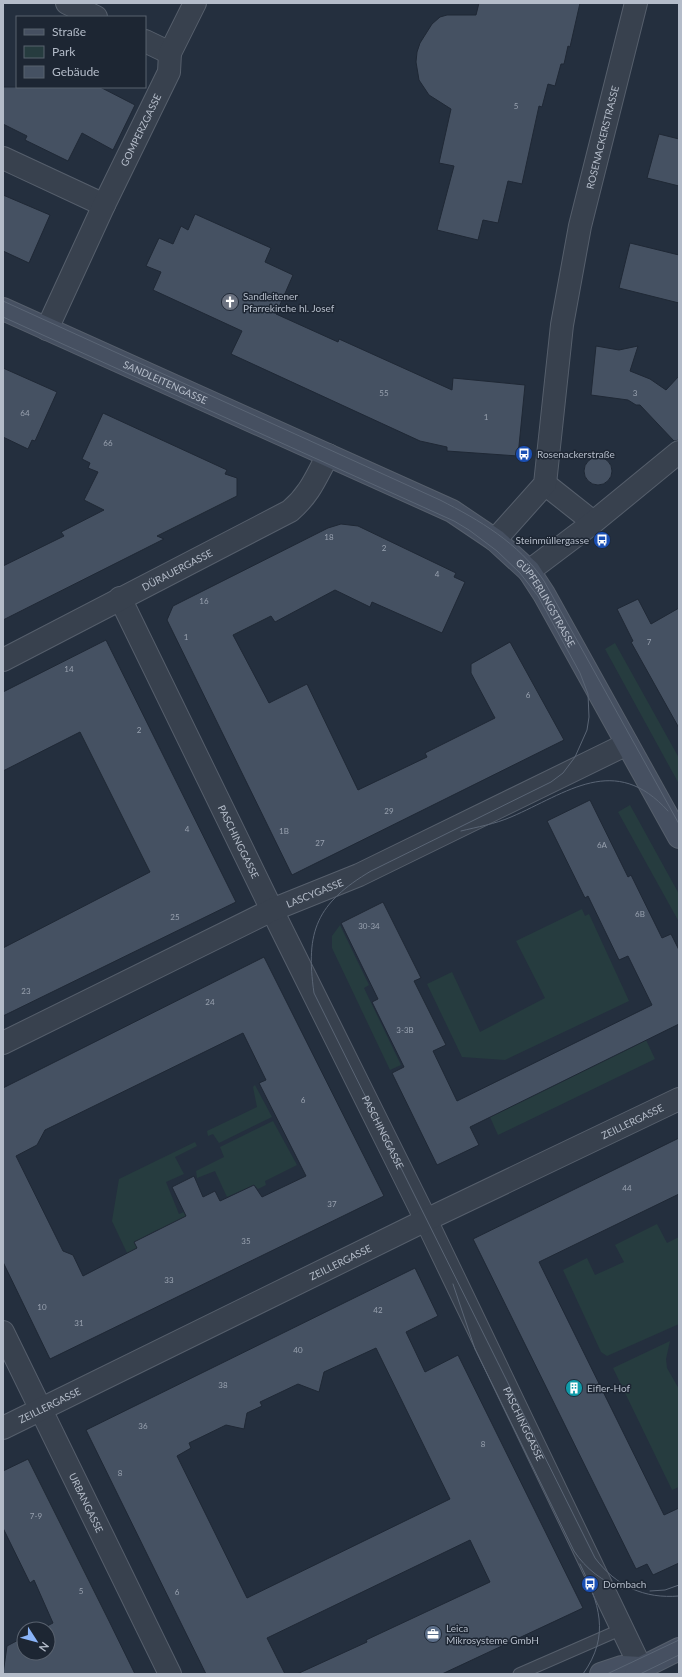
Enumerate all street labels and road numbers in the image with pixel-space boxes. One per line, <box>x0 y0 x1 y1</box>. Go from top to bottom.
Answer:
street label: ROSENACKERSTRASSE <box>584 84 621 190</box>
street label: GOMPERZGASSE <box>118 92 164 168</box>
street label: SANDLEITENGASSE <box>121 358 210 406</box>
street label: DÜRAUERGASSE <box>140 546 214 593</box>
street label: GÜPFERLINGSTRASSE <box>514 556 578 649</box>
street label: PASCHINGGASSE <box>216 803 262 881</box>
street label: LASCYGASSE <box>284 876 345 910</box>
street label: PASCHINGGASSE <box>360 1093 407 1171</box>
street label: ZEILLERGASSE <box>599 1101 666 1141</box>
street label: ZEILLERGASSE <box>307 1242 374 1282</box>
street label: ZEILLERGASSE <box>17 1385 83 1425</box>
street label: PASCHINGGASSE <box>501 1385 547 1463</box>
street label: URBANGASSE <box>67 1471 106 1535</box>

